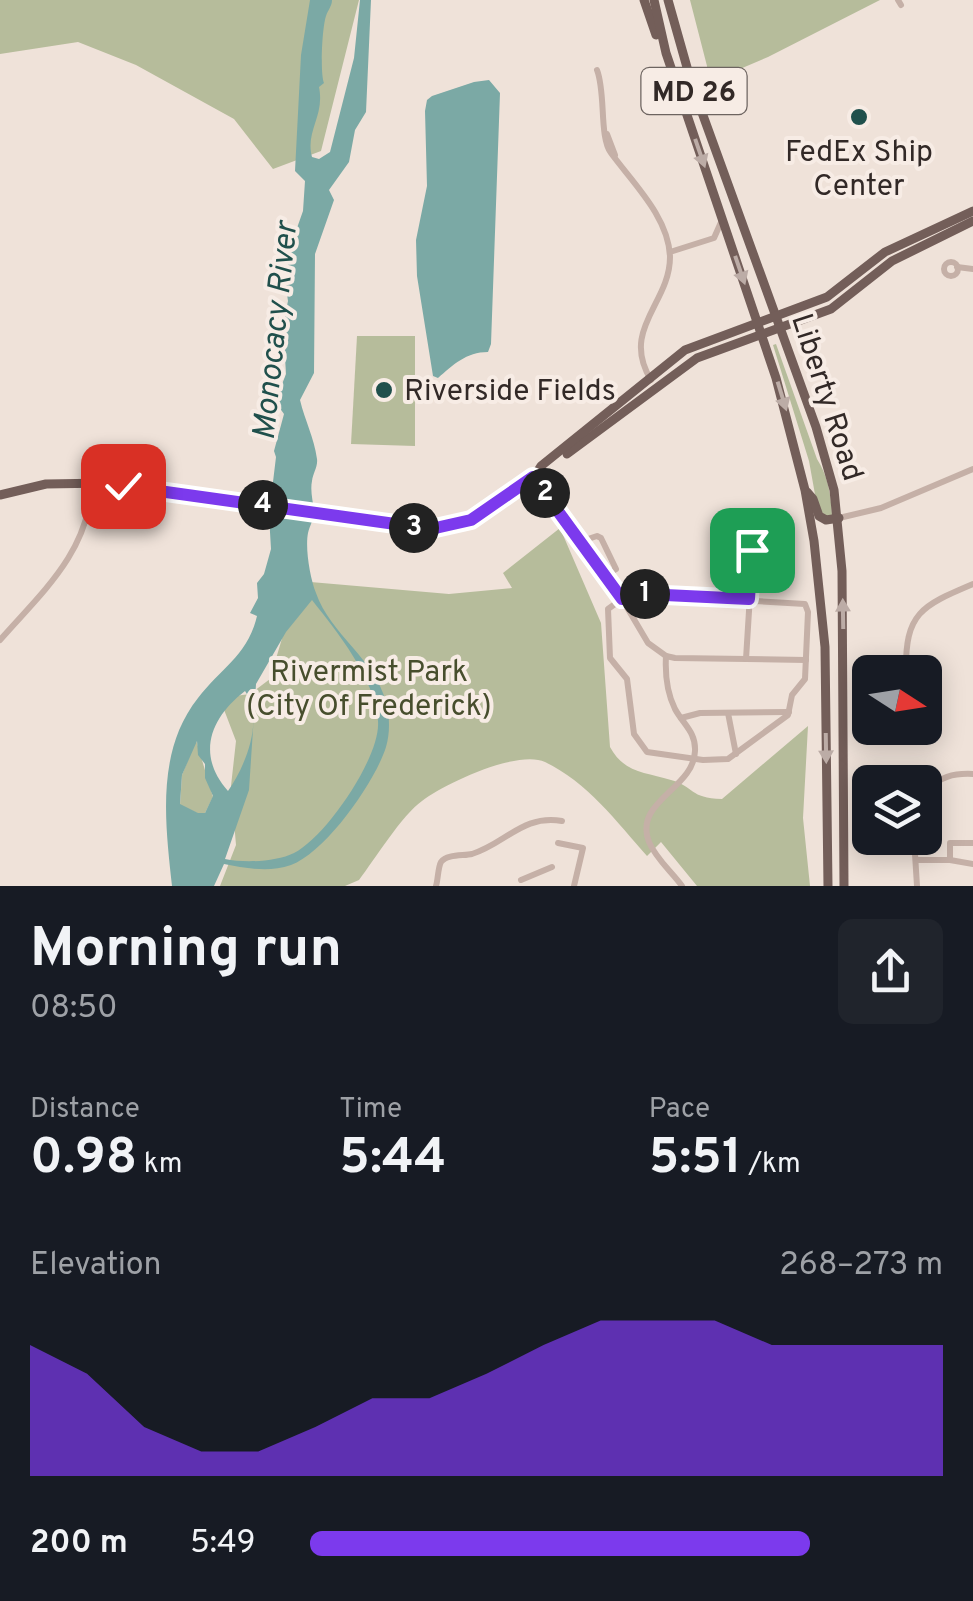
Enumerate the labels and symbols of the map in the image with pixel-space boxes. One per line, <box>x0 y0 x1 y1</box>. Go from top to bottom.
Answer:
road number: MD 26 <box>642 68 746 114</box>
marker: FedEx Ship Center <box>848 106 870 128</box>
place label: FedEx Ship Center <box>785 135 933 206</box>
one-way arrow <box>693 138 708 168</box>
water label: Monocacy River <box>246 217 309 442</box>
one-way arrow <box>733 256 748 286</box>
street label: Liberty Road <box>781 310 870 486</box>
place label: Riverside Fields <box>404 374 616 411</box>
marker: Riverside Fields <box>373 379 395 401</box>
one-way arrow <box>775 382 790 412</box>
pin <box>81 444 166 529</box>
pin: 2 <box>520 468 570 518</box>
pin: 4 <box>238 480 288 530</box>
pin: 3 <box>389 503 439 553</box>
pin <box>710 508 795 593</box>
pin: 1 <box>620 569 670 619</box>
one-way arrow <box>835 597 851 629</box>
park label: Rivermist Park (City Of Frederick) <box>246 655 492 726</box>
north arrow <box>852 655 942 745</box>
one-way arrow <box>819 733 835 765</box>

